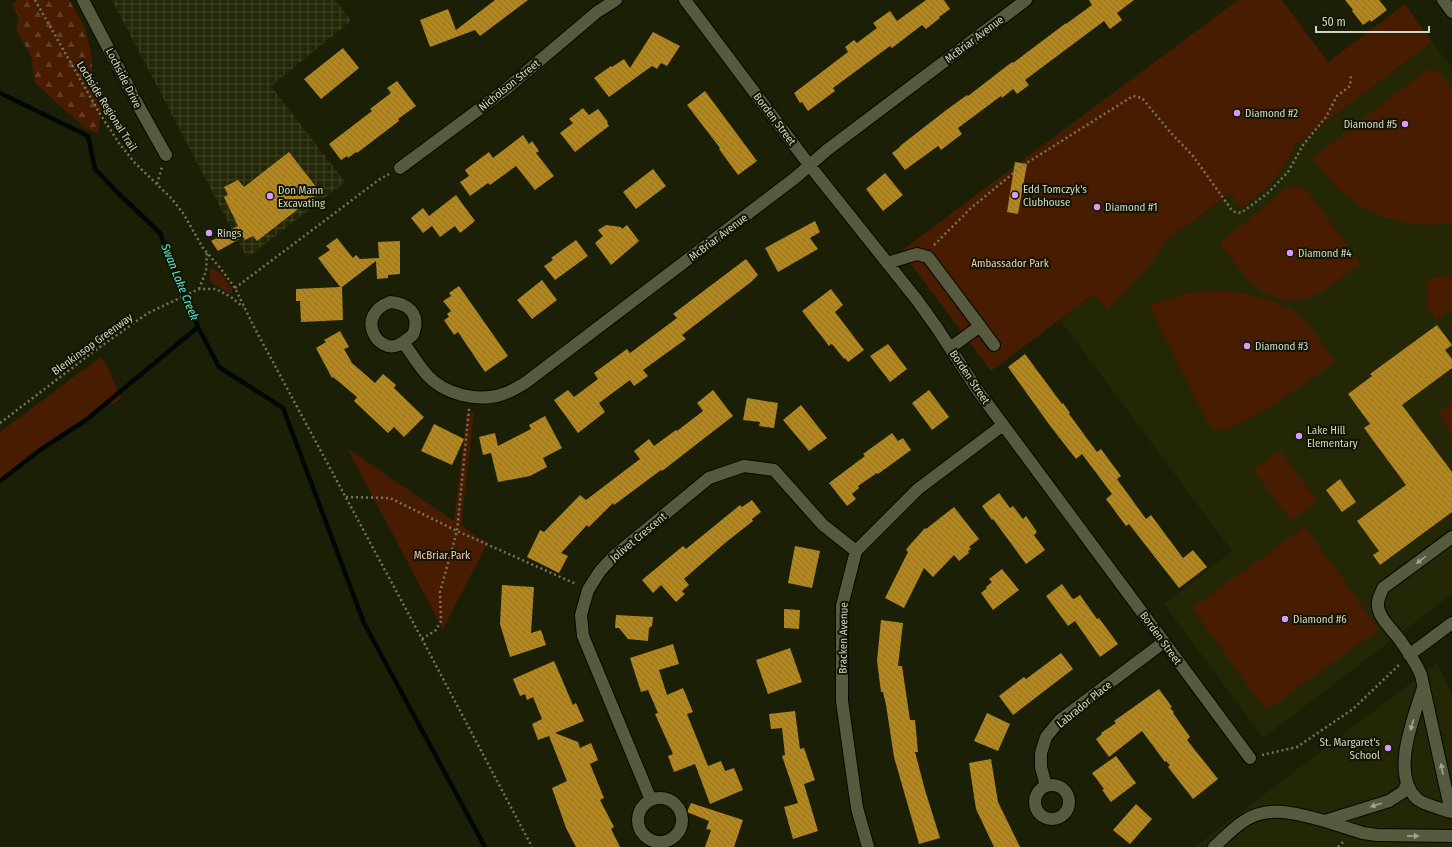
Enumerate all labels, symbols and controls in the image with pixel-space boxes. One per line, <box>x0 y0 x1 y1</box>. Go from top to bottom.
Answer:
scale bar <box>1316 8 1429 34</box>
street label: McBriar Avenue <box>942 13 1006 66</box>
text: 50 m <box>1322 15 1346 29</box>
street label: Lochside Drive <box>103 46 144 110</box>
street label: Nicholson Street <box>476 57 543 114</box>
street label: Lochside Regional Trail <box>74 59 139 154</box>
street label: Borden Street <box>751 91 799 148</box>
place label: Diamond #2 <box>1245 107 1298 120</box>
marker: Diamond #2 <box>1232 108 1242 118</box>
place label: Diamond #5 <box>1344 118 1397 131</box>
marker: Diamond #5 <box>1400 119 1410 129</box>
place label: Edd Tomczyk's Clubhouse <box>1023 183 1087 209</box>
place label: Don Mann Excavating <box>278 184 326 210</box>
marker: Edd Tomczyk's Clubhouse <box>1010 190 1020 200</box>
marker: Don Mann Excavating <box>265 191 275 201</box>
place label: Diamond #1 <box>1105 201 1158 214</box>
marker: Diamond #1 <box>1092 202 1102 212</box>
street label: McBriar Avenue <box>686 211 750 264</box>
place label: Rings <box>217 227 242 240</box>
marker: Rings <box>204 228 214 238</box>
water label: Swan Lake Creek <box>158 241 202 322</box>
place label: Diamond #4 <box>1298 247 1352 260</box>
marker: Diamond #4 <box>1285 248 1295 258</box>
park label: Ambassador Park <box>971 257 1050 270</box>
street label: Blenkinsop Greenway <box>49 311 135 378</box>
place label: Diamond #3 <box>1255 340 1308 353</box>
marker: Diamond #3 <box>1242 341 1252 351</box>
street label: Borden Street <box>947 348 993 407</box>
place label: Lake Hill Elementary <box>1307 424 1358 450</box>
marker: Lake Hill Elementary <box>1294 431 1304 441</box>
street label: Jolivet Crescent <box>608 510 669 565</box>
park label: McBriar Park <box>414 549 471 562</box>
one-way arrow <box>1415 556 1426 564</box>
street label: Bracken Avenue <box>836 602 851 674</box>
street label: Borden Street <box>1137 609 1184 668</box>
place label: Diamond #6 <box>1293 613 1347 626</box>
marker: Diamond #6 <box>1280 614 1290 624</box>
street label: Labrador Place <box>1054 678 1114 730</box>
one-way arrow <box>1409 720 1415 732</box>
place label: St. Margaret's School <box>1320 736 1380 762</box>
marker: St. Margaret's School <box>1383 743 1393 753</box>
one-way arrow <box>1438 763 1444 775</box>
one-way arrow <box>1369 802 1381 808</box>
one-way arrow <box>1407 833 1420 839</box>

